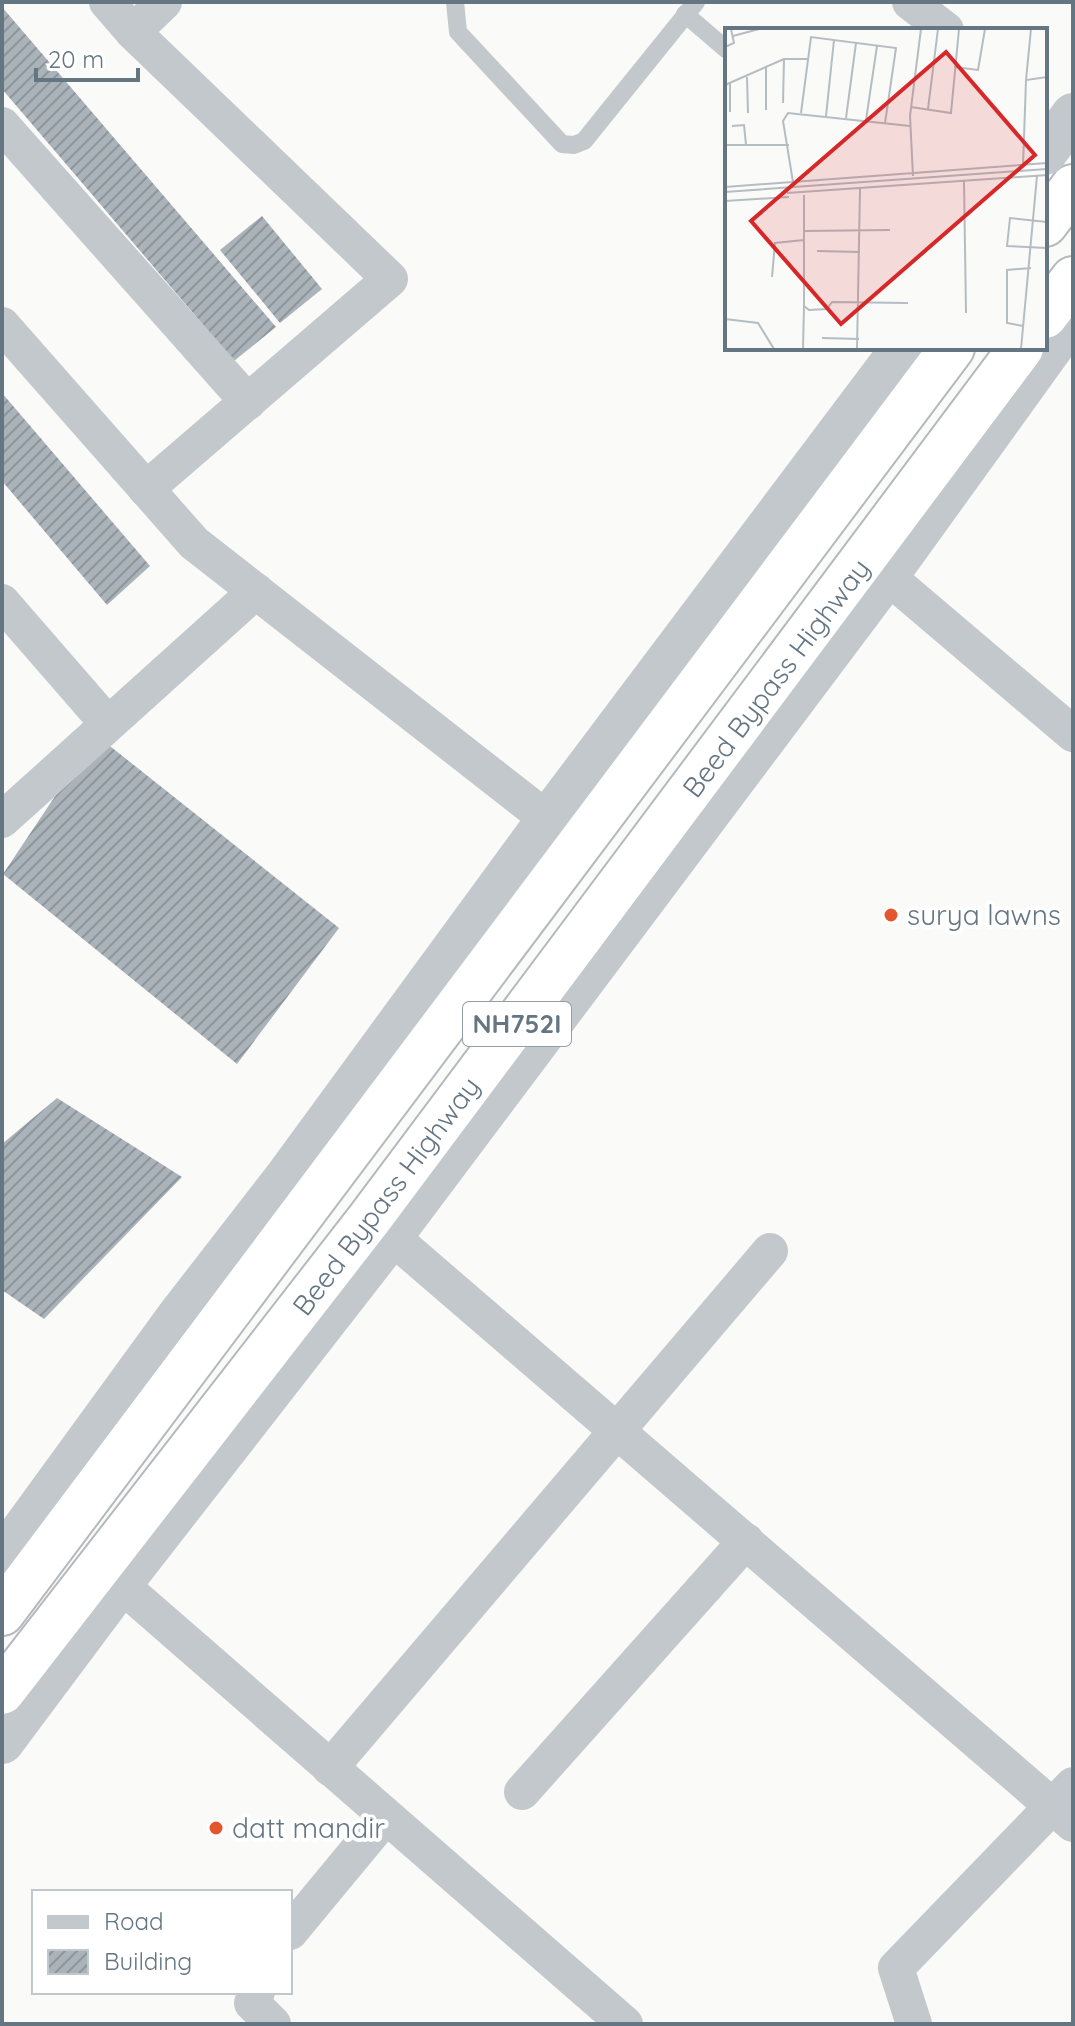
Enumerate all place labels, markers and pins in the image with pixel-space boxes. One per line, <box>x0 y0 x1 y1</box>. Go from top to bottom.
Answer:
place label: surya lawns <box>907 897 1061 932</box>
marker: surya lawns <box>882 906 900 924</box>
place label: datt mandir <box>232 1810 385 1845</box>
marker: datt mandir <box>207 1819 225 1837</box>

